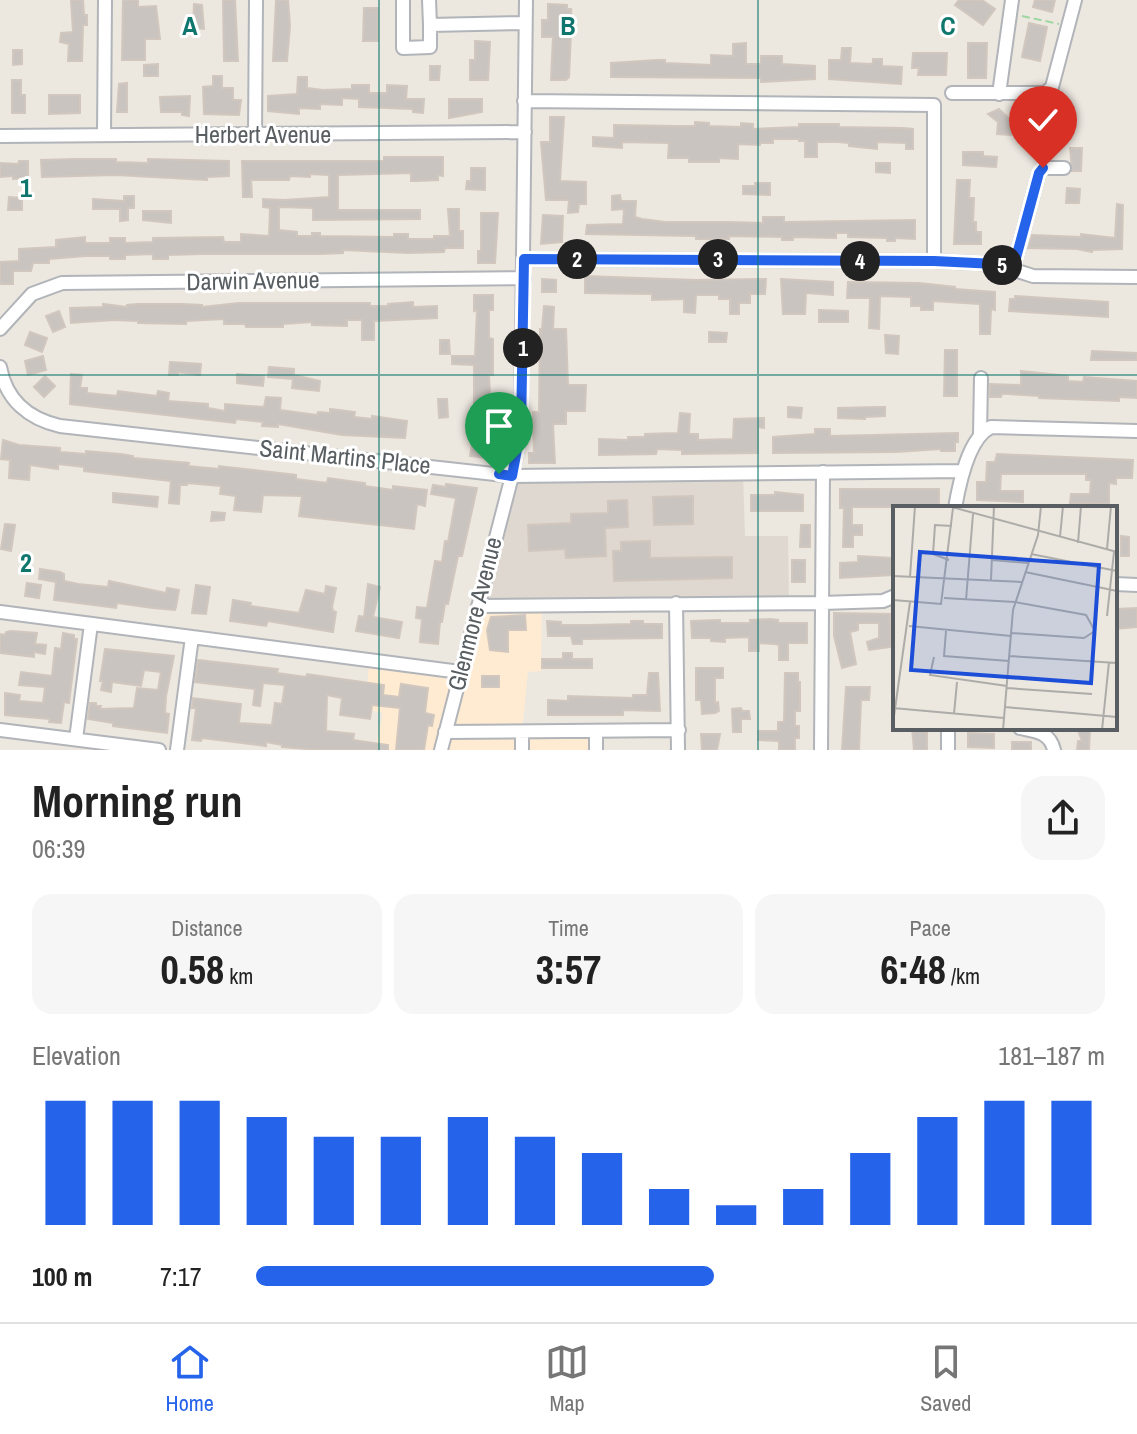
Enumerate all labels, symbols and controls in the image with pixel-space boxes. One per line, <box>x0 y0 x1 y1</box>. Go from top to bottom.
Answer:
text: A <box>182 8 198 43</box>
text: B <box>560 8 576 43</box>
text: C <box>940 8 956 43</box>
pin <box>1009 86 1077 168</box>
icon: check <box>1021 98 1065 142</box>
street label: Herbert Avenue <box>195 118 331 150</box>
text: 1 <box>20 170 32 205</box>
pin: 2 <box>557 239 597 279</box>
pin: 3 <box>698 239 738 279</box>
pin: 4 <box>840 241 880 281</box>
text: 2 <box>572 244 582 274</box>
text: 3 <box>713 244 723 274</box>
pin: 5 <box>982 245 1022 285</box>
text: 4 <box>855 246 865 276</box>
text: 5 <box>997 250 1007 280</box>
street label: Darwin Avenue <box>186 263 320 297</box>
pin: 1 <box>503 328 543 368</box>
text: 1 <box>518 333 528 363</box>
pin <box>465 392 533 474</box>
icon: arrive <box>477 404 521 448</box>
street label: Saint Martins Place <box>258 431 432 481</box>
inset map <box>893 506 1117 730</box>
street label: Glenmore Avenue <box>439 534 509 694</box>
text: 2 <box>20 545 32 580</box>
text: Morning run <box>32 771 242 831</box>
button: share <box>1021 776 1105 860</box>
text: 06:39 <box>32 831 85 866</box>
text: Distance <box>171 913 242 943</box>
text: Time <box>548 913 589 943</box>
text: Pace <box>910 913 951 943</box>
text: 0.58 <box>160 943 224 996</box>
text: 3:57 <box>536 943 601 996</box>
text: 6:48 <box>880 943 946 996</box>
text: km <box>224 961 253 991</box>
text: /km <box>946 961 980 991</box>
text: Elevation <box>32 1038 121 1073</box>
text: 181–187 m <box>998 1038 1105 1073</box>
text: 100 m <box>32 1259 92 1294</box>
text: 7:17 <box>160 1259 202 1294</box>
tab: Home <box>166 1340 214 1418</box>
tab: Map <box>545 1340 589 1418</box>
tab: Saved <box>920 1340 971 1418</box>

